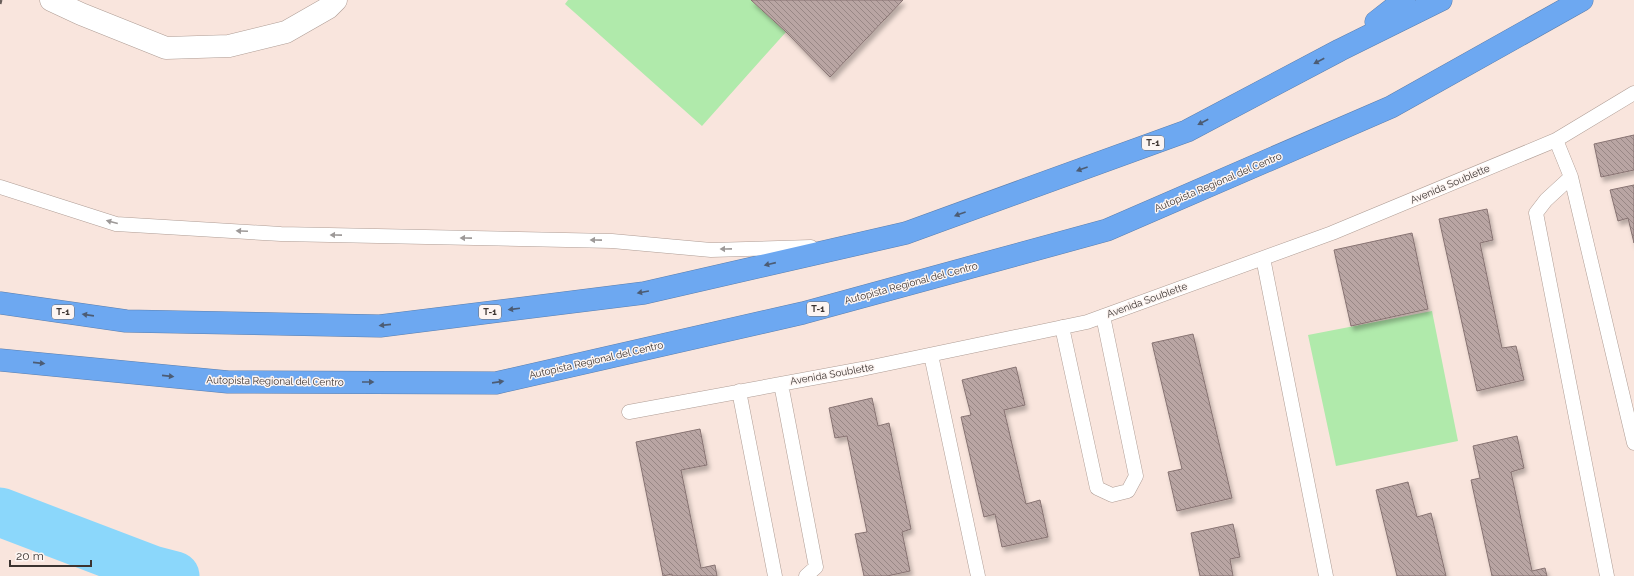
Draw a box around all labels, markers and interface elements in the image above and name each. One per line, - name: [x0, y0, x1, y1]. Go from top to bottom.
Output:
- one-way arrow: [1313, 58, 1324, 65]
- one-way arrow: [1198, 118, 1209, 125]
- road number: T-1: [1142, 136, 1164, 150]
- street label: Autopista Regional del Centro: [1153, 150, 1283, 214]
- street label: Avenida Soublette: [1409, 162, 1491, 206]
- one-way arrow: [1076, 166, 1088, 172]
- one-way arrow: [954, 211, 966, 217]
- one-way arrow: [106, 219, 118, 225]
- one-way arrow: [236, 228, 248, 235]
- one-way arrow: [329, 232, 342, 238]
- one-way arrow: [460, 234, 472, 241]
- one-way arrow: [590, 237, 602, 244]
- one-way arrow: [720, 246, 732, 253]
- street label: Autopista Regional del Centro: [843, 260, 979, 306]
- one-way arrow: [764, 262, 776, 268]
- street label: Avenida Soublette: [1105, 280, 1189, 320]
- one-way arrow: [637, 290, 649, 296]
- road number: T-1: [807, 302, 829, 316]
- road number: T-1: [52, 305, 74, 319]
- road number: T-1: [479, 305, 501, 319]
- one-way arrow: [508, 306, 520, 312]
- one-way arrow: [82, 312, 94, 318]
- one-way arrow: [379, 322, 391, 328]
- street label: Autopista Regional del Centro: [528, 339, 664, 381]
- one-way arrow: [33, 360, 45, 367]
- street label: Avenida Soublette: [789, 361, 875, 387]
- one-way arrow: [162, 373, 174, 379]
- street label: Autopista Regional del Centro: [206, 374, 344, 388]
- one-way arrow: [362, 379, 375, 385]
- one-way arrow: [492, 379, 504, 385]
- scale bar: [10, 542, 91, 568]
- text: 20 m: [16, 549, 44, 563]

